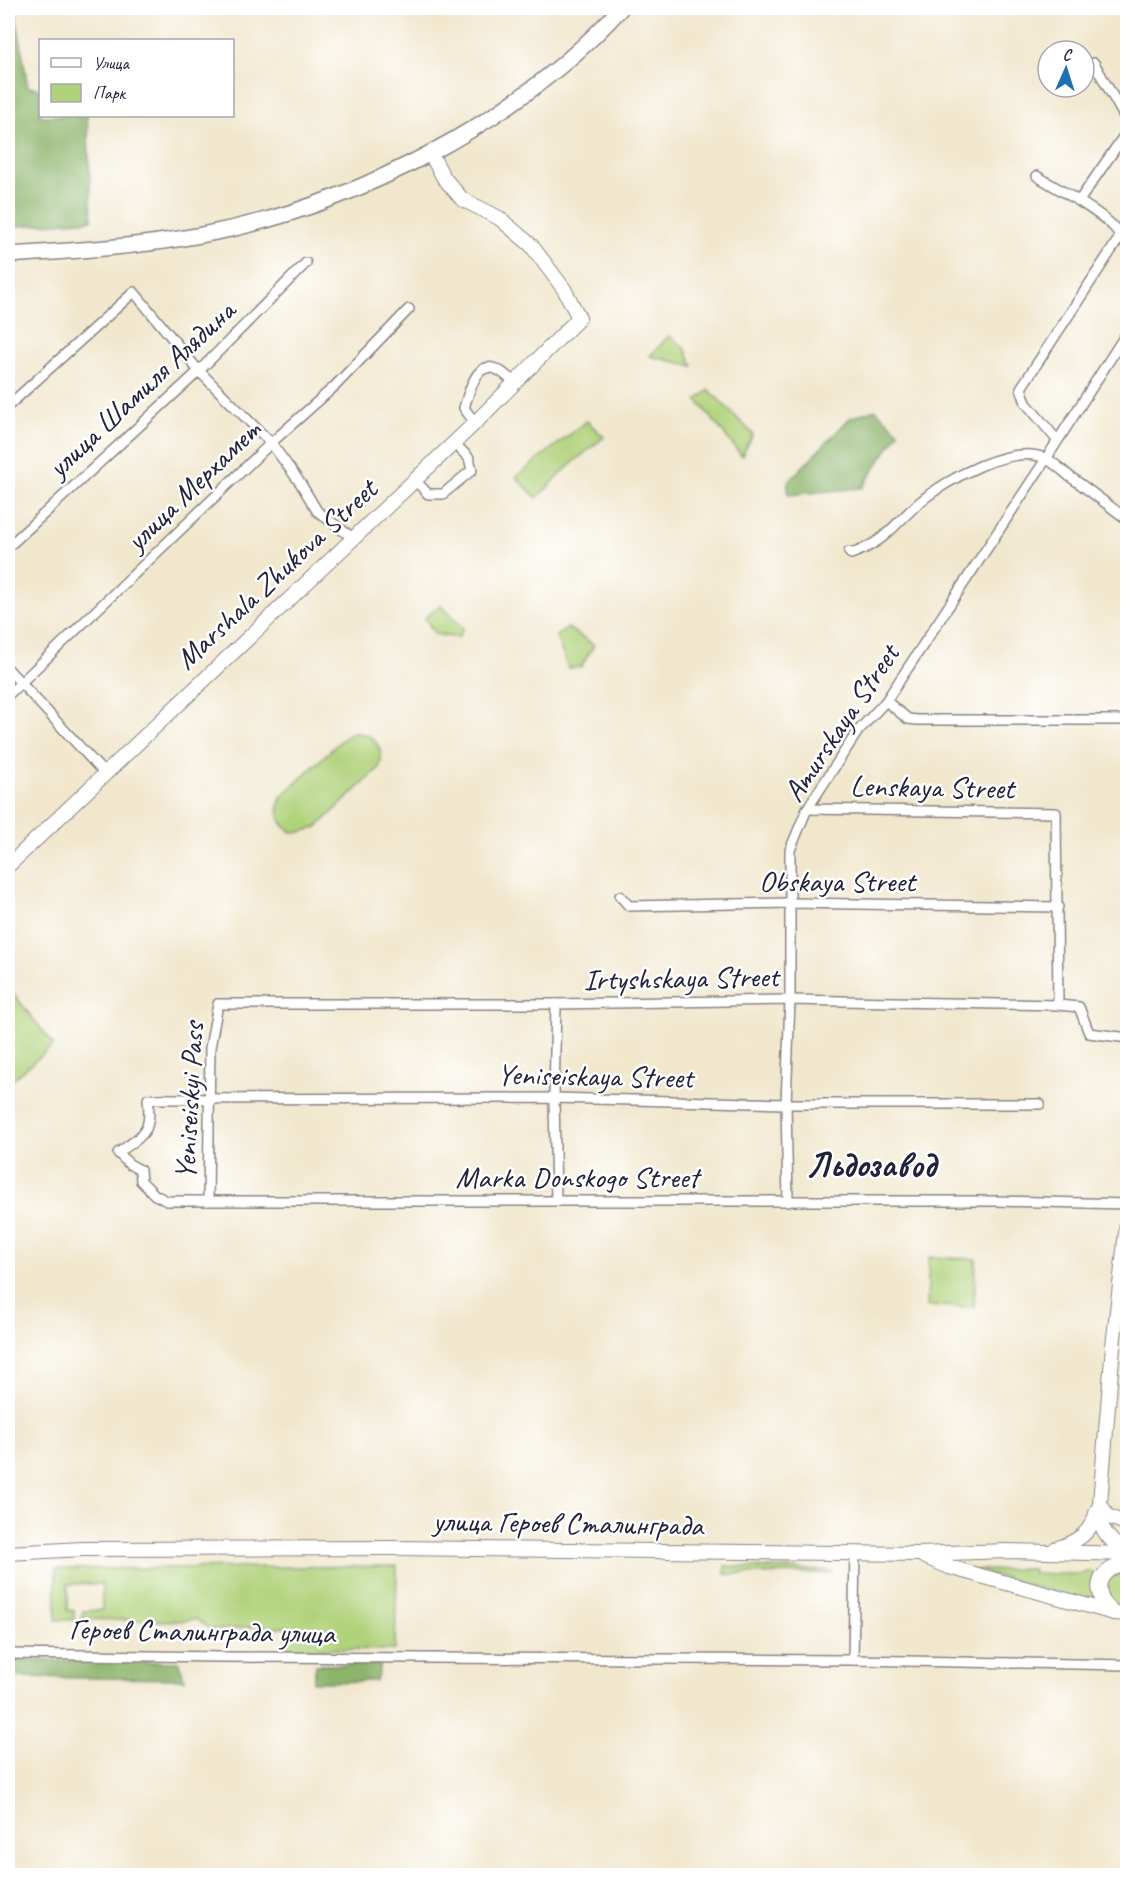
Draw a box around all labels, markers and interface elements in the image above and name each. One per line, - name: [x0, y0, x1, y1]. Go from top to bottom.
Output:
- legend: [39, 39, 234, 117]
- north arrow: [1036, 39, 1096, 99]
- text: С: [1062, 45, 1073, 65]
- text: Улица: [93, 52, 130, 74]
- text: Парк: [93, 82, 127, 104]
- street label: улица Шамиля Алядина: [38, 290, 245, 487]
- street label: улица Мерхамет: [116, 410, 270, 560]
- street label: Marshala Zhukova Street: [167, 469, 387, 677]
- street label: Amurskaya Street: [775, 635, 909, 809]
- street label: Lenskaya Street: [850, 767, 1017, 807]
- street label: Obskaya Street: [759, 862, 918, 900]
- street label: Irtyshskaya Street: [583, 957, 782, 999]
- street label: Yeniseiskyi Pass: [166, 1019, 212, 1181]
- street label: Yeniseiskaya Street: [497, 1055, 696, 1097]
- district label: Льдозавод: [806, 1141, 939, 1187]
- street label: Marka Donskogo Street: [456, 1158, 702, 1196]
- street label: улица Героев Сталинграда: [431, 1502, 705, 1544]
- street label: Героев Сталинграда улица: [69, 1610, 337, 1652]

